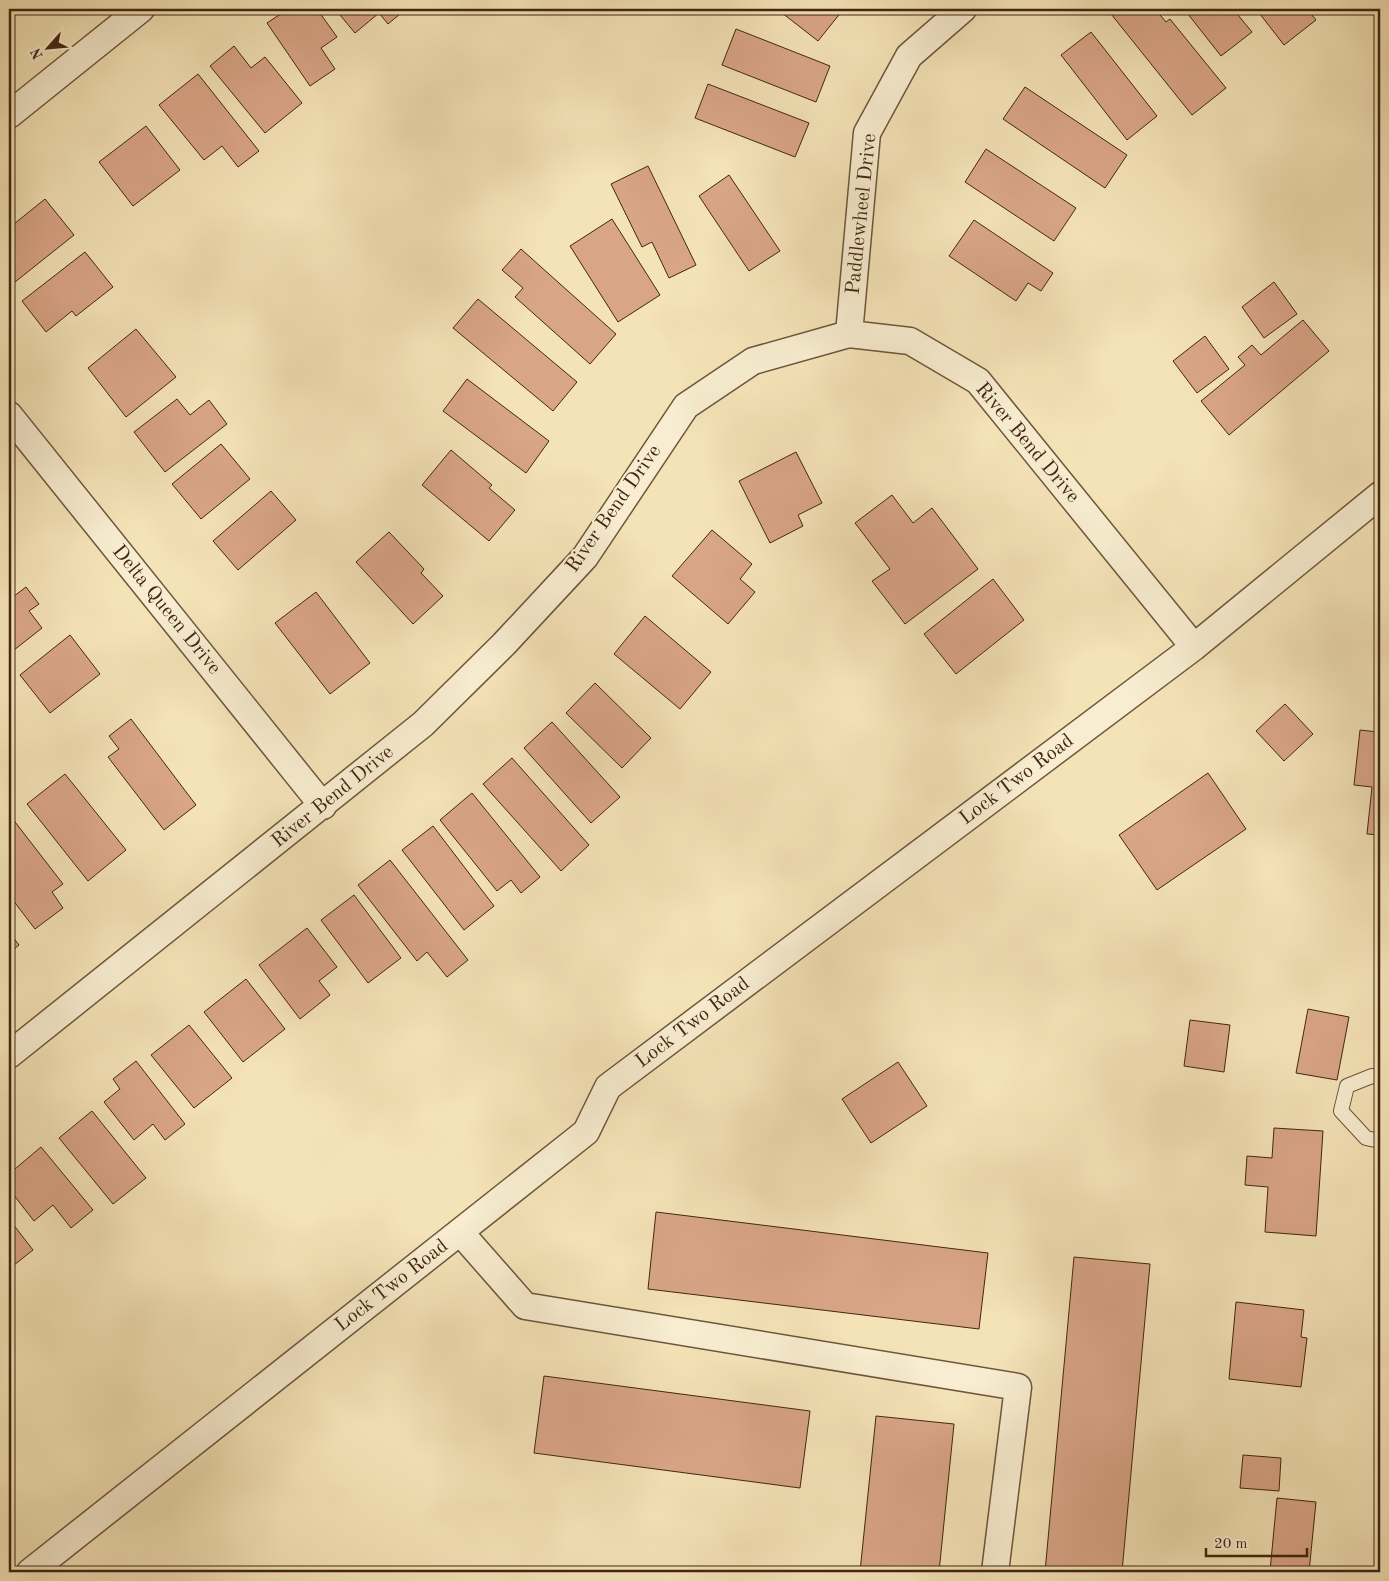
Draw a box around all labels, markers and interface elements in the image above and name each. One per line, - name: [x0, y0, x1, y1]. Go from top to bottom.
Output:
- north arrow: [22, 22, 72, 72]
- text: N: [29, 45, 46, 61]
- street label: Paddlewheel Drive: [844, 132, 880, 296]
- street label: River Bend Drive: [971, 379, 1083, 507]
- street label: River Bend Drive: [563, 442, 665, 576]
- street label: Delta Queen Drive: [108, 541, 224, 679]
- street label: Lock Two Road: [956, 731, 1078, 829]
- street label: River Bend Drive: [268, 742, 398, 852]
- street label: Lock Two Road: [632, 974, 754, 1072]
- street label: Lock Two Road: [332, 1236, 452, 1336]
- scale bar: [1206, 1526, 1308, 1558]
- text: 20 m: [1214, 1537, 1248, 1552]

